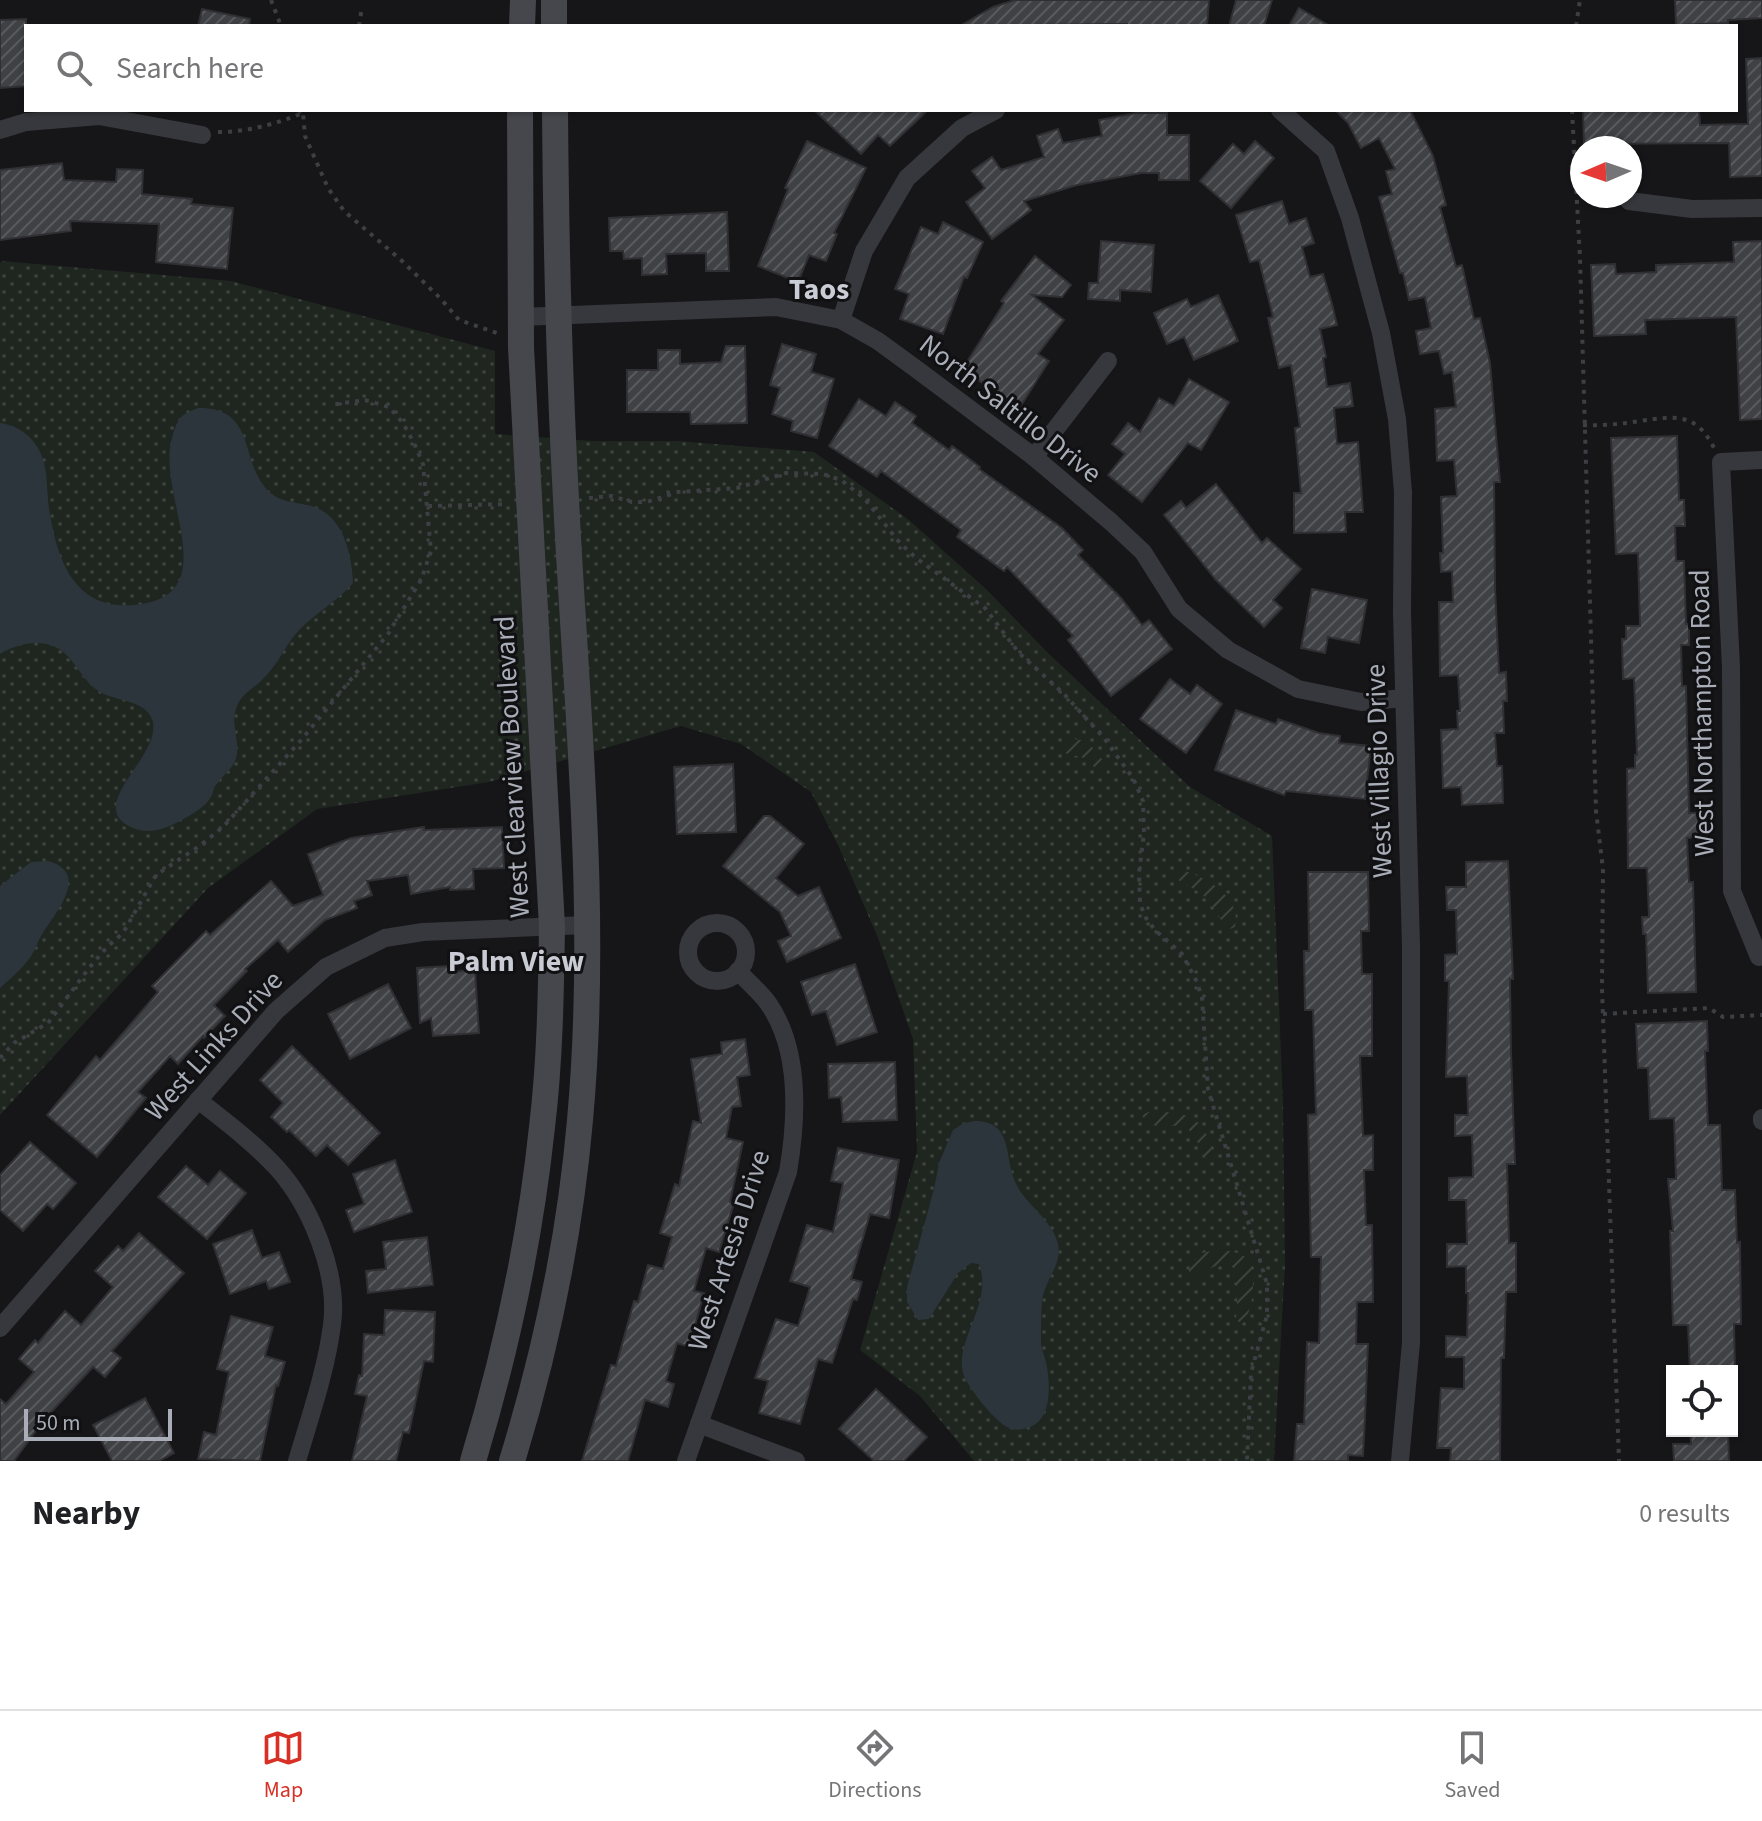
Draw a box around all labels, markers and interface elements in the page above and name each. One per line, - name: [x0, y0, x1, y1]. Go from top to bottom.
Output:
- search box: [24, 24, 1738, 112]
- icon: search: [52, 46, 96, 90]
- text: Search here: [116, 47, 264, 90]
- north arrow: [1570, 136, 1642, 208]
- district label: Taos: [789, 268, 849, 311]
- street label: North Saltillo Drive: [911, 325, 1110, 493]
- street label: West Northampton Road: [1679, 569, 1725, 857]
- street label: West Clearview Boulevard: [484, 615, 540, 919]
- street label: West Villagio Drive: [1355, 663, 1403, 879]
- district label: Palm View: [448, 940, 584, 983]
- street label: West Links Drive: [135, 962, 292, 1130]
- street label: West Artesia Drive: [678, 1145, 780, 1356]
- map controls: [1666, 1365, 1738, 1437]
- button: locate: [1666, 1365, 1738, 1437]
- scale bar: [24, 1405, 172, 1441]
- text: 50 m: [36, 1407, 81, 1439]
- text: Nearby: [32, 1489, 140, 1538]
- text: 0 results: [1639, 1495, 1730, 1532]
- tab: Map: [261, 1726, 305, 1806]
- tab: Directions: [828, 1726, 921, 1806]
- tab: Saved: [1444, 1726, 1501, 1806]

